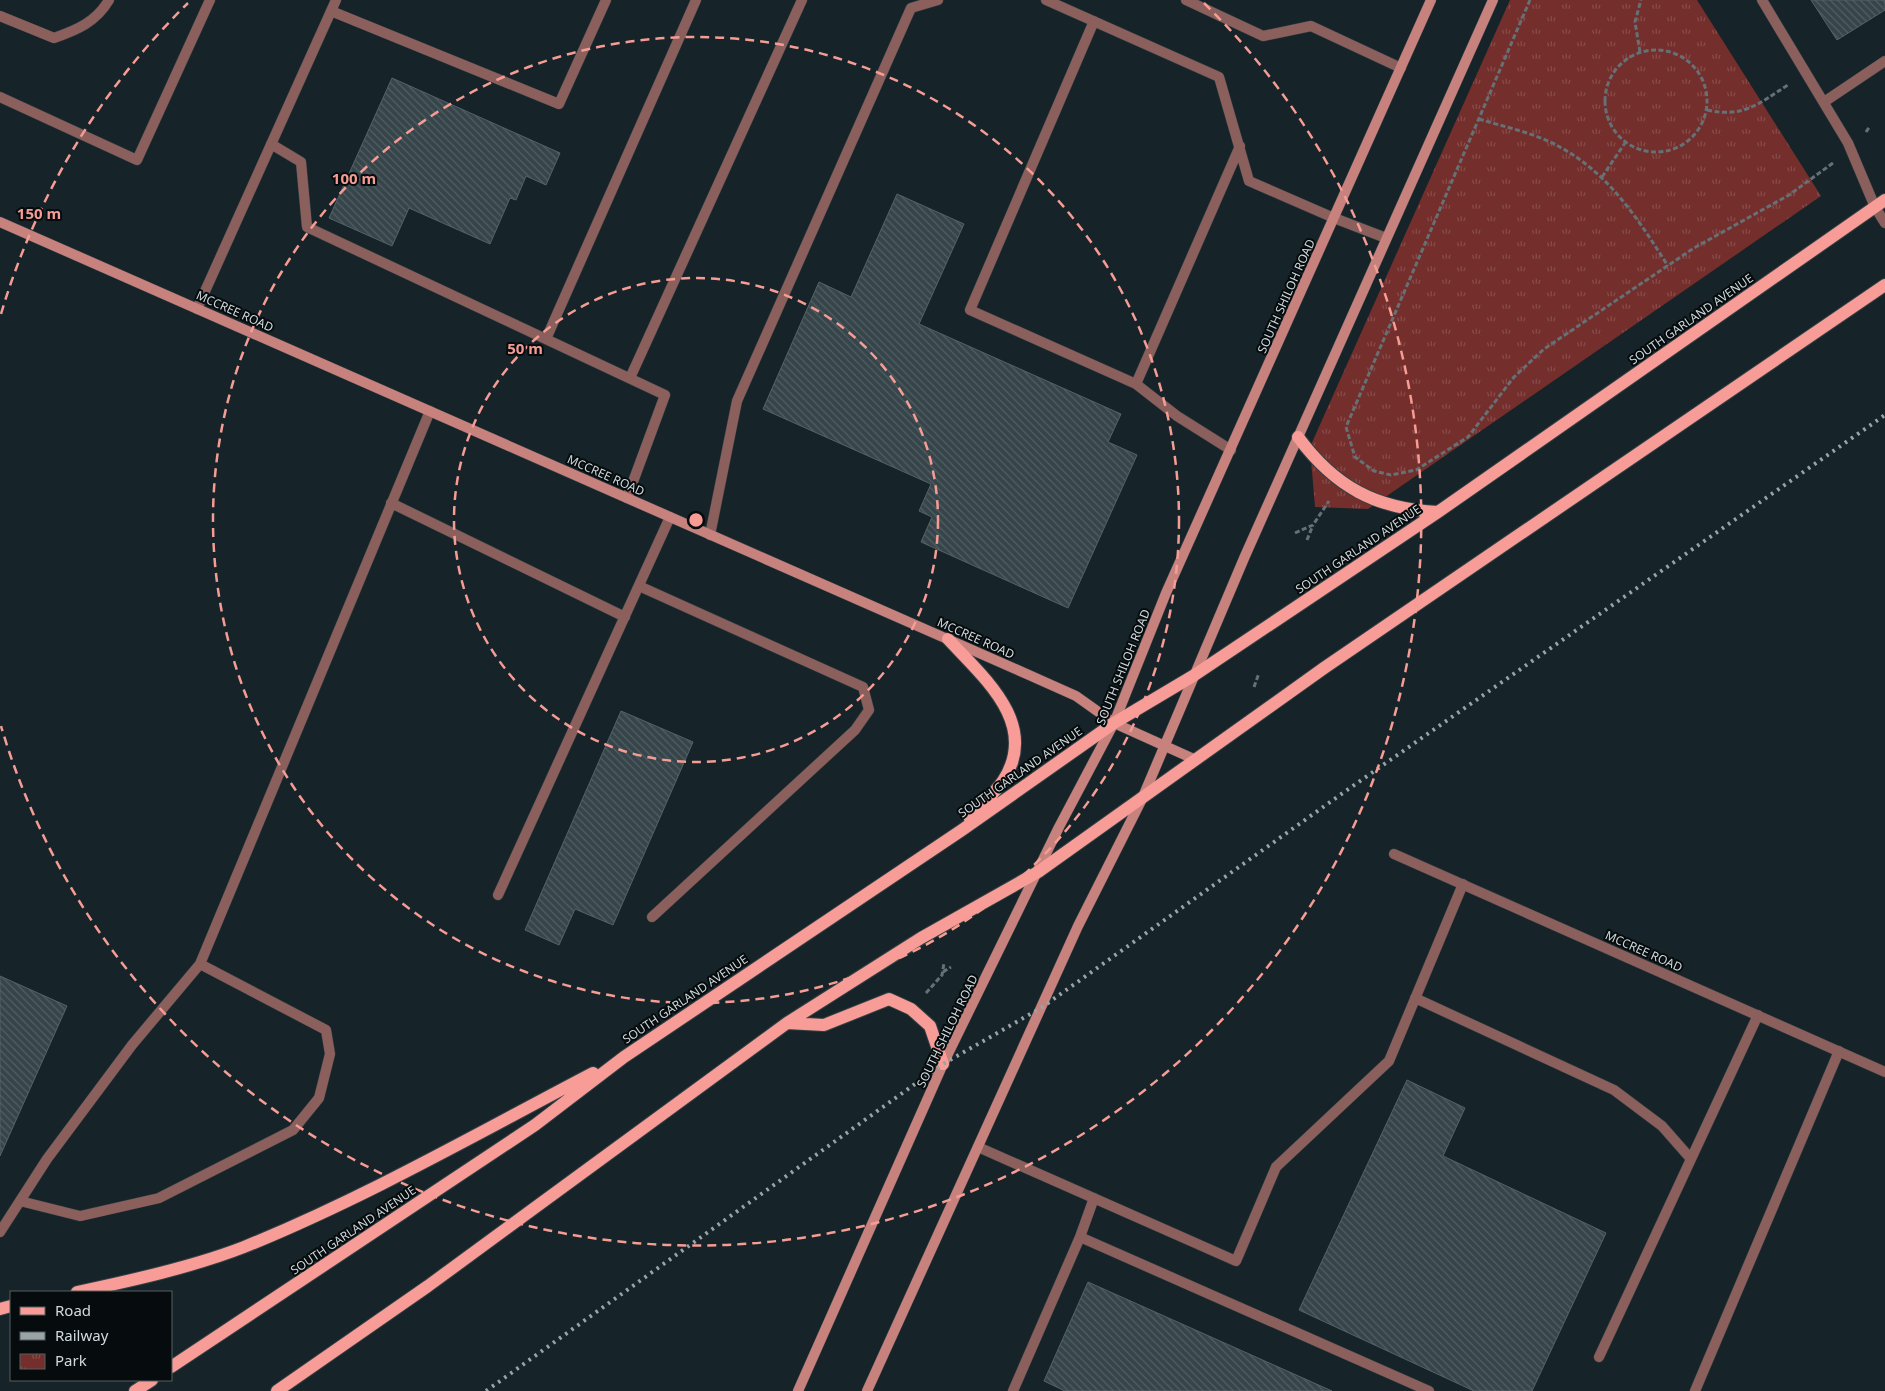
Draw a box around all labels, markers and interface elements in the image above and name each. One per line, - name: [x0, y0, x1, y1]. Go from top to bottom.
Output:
- text: 100 m: [332, 168, 376, 188]
- text: 150 m: [17, 203, 61, 223]
- street label: SOUTH SHILOH ROAD: [1253, 236, 1319, 356]
- street label: SOUTH GARLAND AVENUE: [1626, 270, 1756, 368]
- street label: MCCREE ROAD: [194, 286, 276, 336]
- text: 50 m: [507, 338, 543, 358]
- street label: MCCREE ROAD: [565, 450, 647, 500]
- street label: SOUTH GARLAND AVENUE: [1292, 501, 1424, 597]
- centre of rings: [687, 511, 705, 529]
- street label: SOUTH SHILOH ROAD: [1092, 606, 1154, 727]
- street label: MCCREE ROAD: [935, 613, 1017, 663]
- street label: SOUTH GARLAND AVENUE: [955, 723, 1085, 821]
- street label: MCCREE ROAD: [1603, 926, 1685, 976]
- street label: SOUTH GARLAND AVENUE: [619, 951, 751, 1047]
- street label: SOUTH SHILOH ROAD: [912, 972, 982, 1090]
- street label: SOUTH GARLAND AVENUE: [287, 1182, 419, 1278]
- legend: [10, 1291, 172, 1381]
- text: Road: [55, 1300, 91, 1320]
- text: Railway: [55, 1325, 109, 1345]
- text: Park: [55, 1350, 87, 1370]

